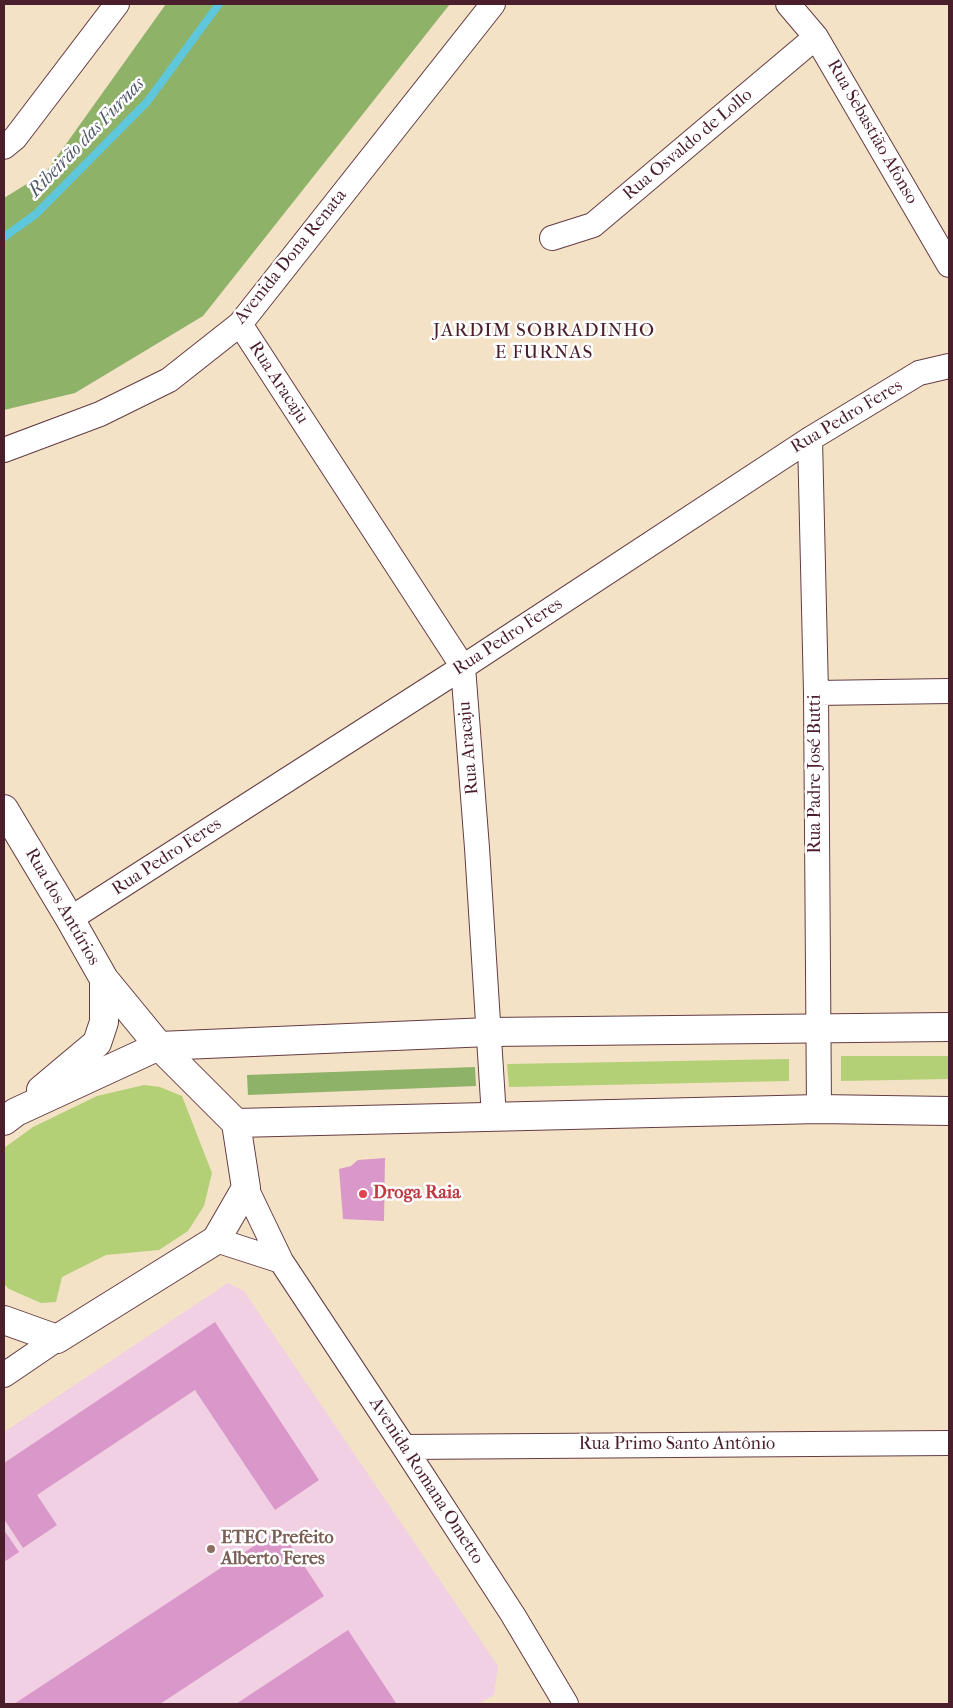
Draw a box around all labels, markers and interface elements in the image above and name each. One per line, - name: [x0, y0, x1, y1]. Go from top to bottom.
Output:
- street label: Rua Sebastião Afonso: [822, 56, 922, 208]
- water label: Ribeirão das Furnas: [24, 73, 150, 203]
- street label: Rua Osvaldo de Lollo: [619, 85, 757, 205]
- street label: Avenida Dona Renata: [230, 185, 352, 329]
- district label: JARDIM SOBRADINHO E FURNAS: [431, 320, 657, 364]
- street label: Rua Aracaju: [243, 338, 313, 428]
- street label: Rua Pedro Feres: [787, 375, 907, 459]
- street label: Rua Pedro Feres: [449, 594, 567, 680]
- street label: Rua Padre José Butti: [805, 694, 827, 854]
- street label: Rua Aracaju: [454, 700, 484, 796]
- street label: Rua Pedro Feres: [108, 814, 226, 900]
- street label: Rua dos Antúrios: [20, 845, 104, 969]
- place label: Droga Raia: [373, 1183, 461, 1205]
- marker: Droga Raia: [357, 1188, 369, 1200]
- street label: Avenida Romana Ometto: [364, 1394, 488, 1568]
- street label: Rua Primo Santo Antônio: [579, 1434, 775, 1456]
- place label: ETEC Prefeito Alberto Feres: [221, 1528, 334, 1570]
- marker: ETEC Prefeito Alberto Feres: [205, 1543, 217, 1555]

